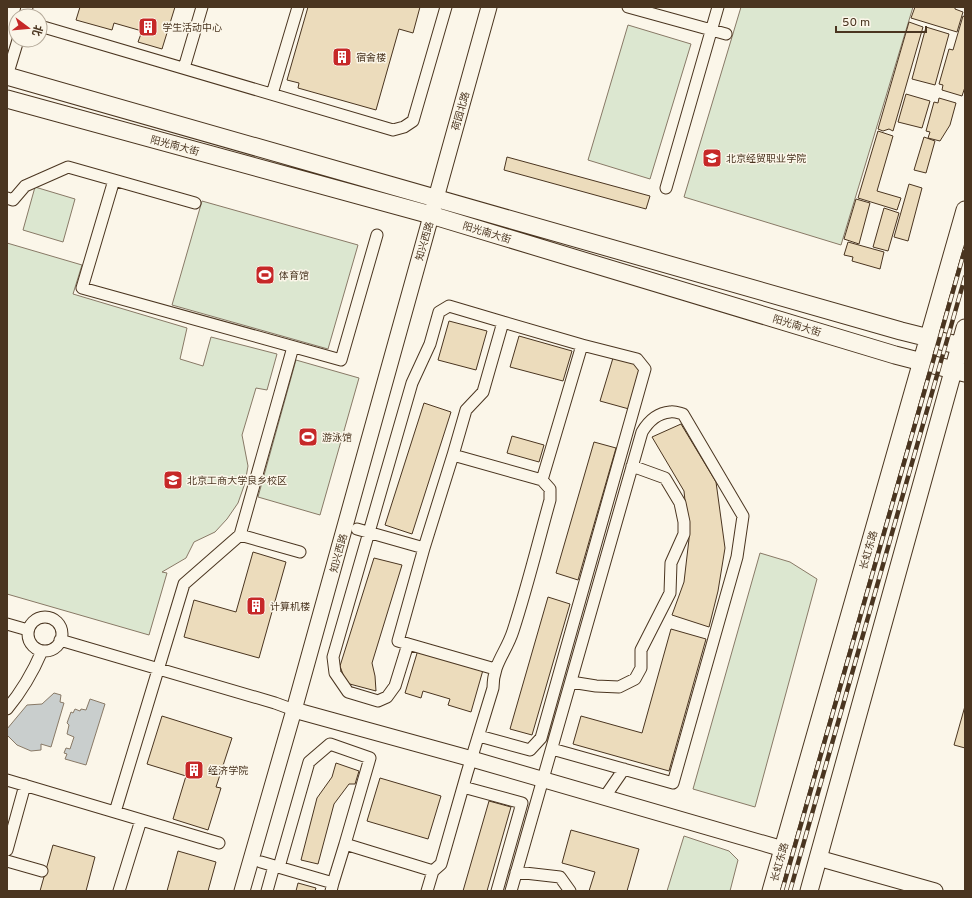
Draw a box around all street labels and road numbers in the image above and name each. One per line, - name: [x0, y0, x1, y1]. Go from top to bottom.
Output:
- street label: 荷园北路: [450, 90, 473, 132]
- street label: 阳光南大街: [149, 134, 200, 159]
- street label: 知兴西路: [414, 220, 437, 262]
- street label: 阳光南大街: [461, 220, 512, 247]
- street label: 阳光南大街: [771, 313, 822, 340]
- street label: 长虹东路: [858, 529, 881, 571]
- street label: 知兴西路: [328, 532, 351, 574]
- street label: 长虹东路: [769, 841, 792, 883]

